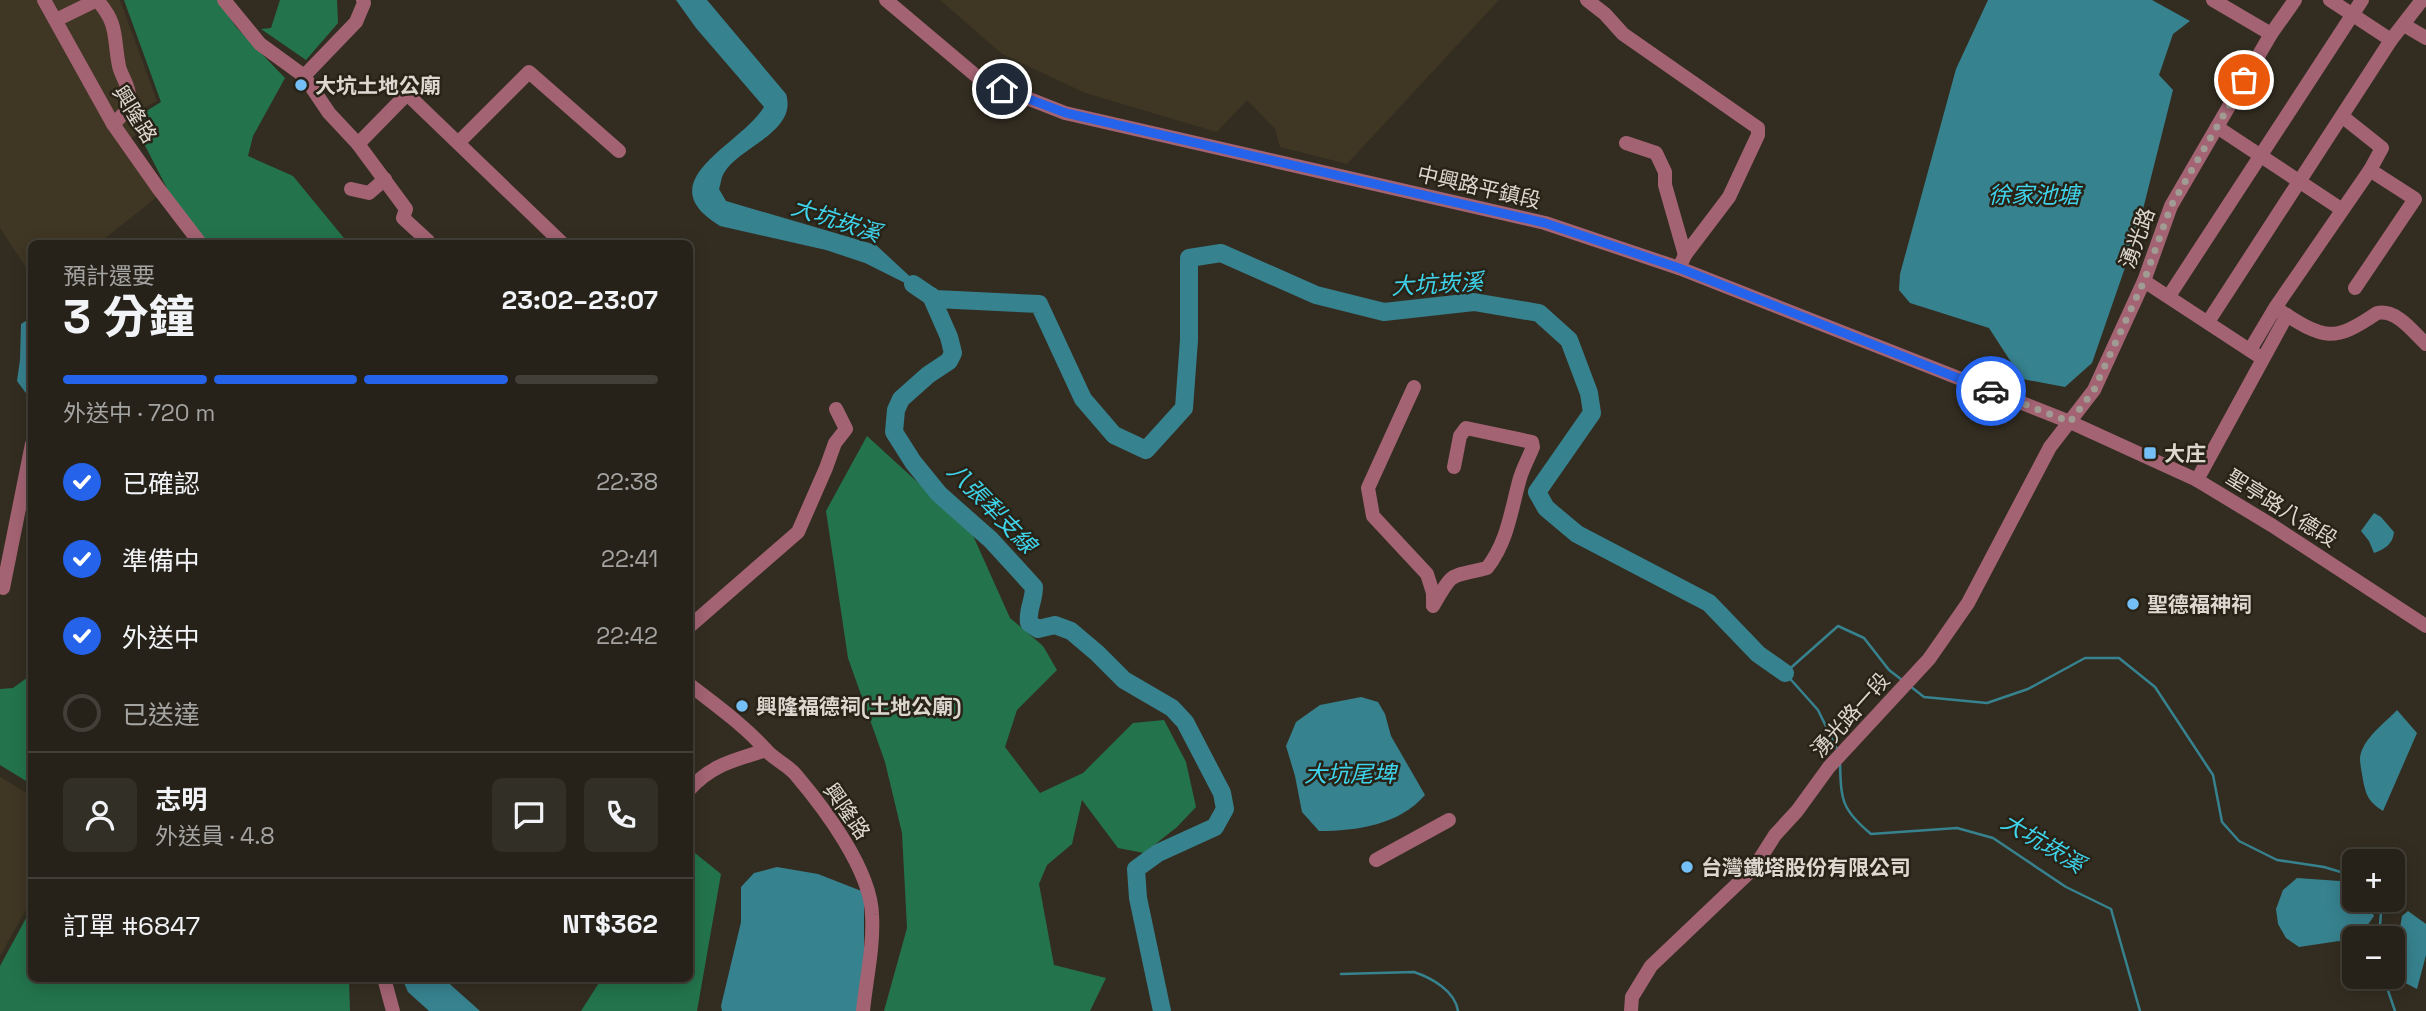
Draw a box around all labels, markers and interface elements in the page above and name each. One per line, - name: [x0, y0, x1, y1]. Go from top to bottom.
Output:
- pin: [2214, 50, 2274, 110]
- pin: [972, 59, 1032, 119]
- icon: bag: [2225, 61, 2263, 99]
- icon: home: [983, 70, 1021, 108]
- place label: 大坑土地公廟: [315, 72, 441, 99]
- marker: 大坑土地公廟: [293, 77, 309, 93]
- street label: 興隆路: [107, 80, 163, 148]
- street label: 中興路平鎮段: [1415, 160, 1543, 214]
- water label: 徐家池塘: [1988, 180, 2084, 210]
- water label: 大坑崁溪: [788, 192, 887, 249]
- street label: 湧光路: [2114, 204, 2160, 272]
- text: 預計還要: [63, 261, 155, 291]
- water label: 大坑崁溪: [1390, 266, 1487, 301]
- text: 23:02–23:07: [502, 283, 658, 317]
- text: 3 分鐘: [63, 288, 195, 346]
- courier: [1956, 356, 2026, 426]
- icon: car: [1972, 372, 2010, 410]
- text: 外送中 · 720 m: [63, 398, 215, 428]
- place label: 大庄: [2164, 440, 2206, 467]
- marker: 大庄: [2142, 445, 2158, 461]
- water label: 八張犁支線: [941, 456, 1045, 562]
- icon: check: [63, 463, 101, 501]
- street label: 聖亭路八德段: [2221, 463, 2343, 553]
- text: 已確認: [122, 467, 200, 501]
- text: 22:38: [596, 467, 658, 497]
- icon: check: [63, 540, 101, 578]
- text: 準備中: [122, 544, 200, 578]
- text: 22:41: [601, 544, 658, 574]
- place label: 聖德福神祠: [2147, 591, 2252, 618]
- marker: 聖德福神祠: [2125, 596, 2141, 612]
- icon: check: [63, 617, 101, 655]
- text: 外送中: [122, 621, 200, 655]
- text: 22:42: [596, 621, 658, 651]
- street label: 湧光路一段: [1805, 667, 1895, 763]
- place label: 興隆福德祠(土地公廟): [756, 693, 962, 720]
- text: 已送達: [122, 698, 200, 732]
- marker: 興隆福德祠(土地公廟): [734, 698, 750, 714]
- water label: 大坑尾埤: [1304, 759, 1399, 789]
- street label: 興隆路: [818, 777, 876, 845]
- button: person: [63, 778, 137, 852]
- button: chat: [492, 778, 566, 852]
- button: phone: [584, 778, 658, 852]
- text: 志明: [155, 783, 207, 817]
- water label: 大坑崁溪: [1996, 806, 2093, 881]
- text: 外送員 · 4.8: [155, 821, 275, 851]
- map controls: [2342, 849, 2405, 989]
- button: +: [2342, 849, 2405, 912]
- place label: 台灣鐵塔股份有限公司: [1701, 854, 1911, 881]
- marker: 台灣鐵塔股份有限公司: [1679, 859, 1695, 875]
- text: NT$362: [562, 907, 658, 941]
- text: 訂單 #6847: [63, 909, 200, 943]
- button: −: [2342, 926, 2405, 989]

